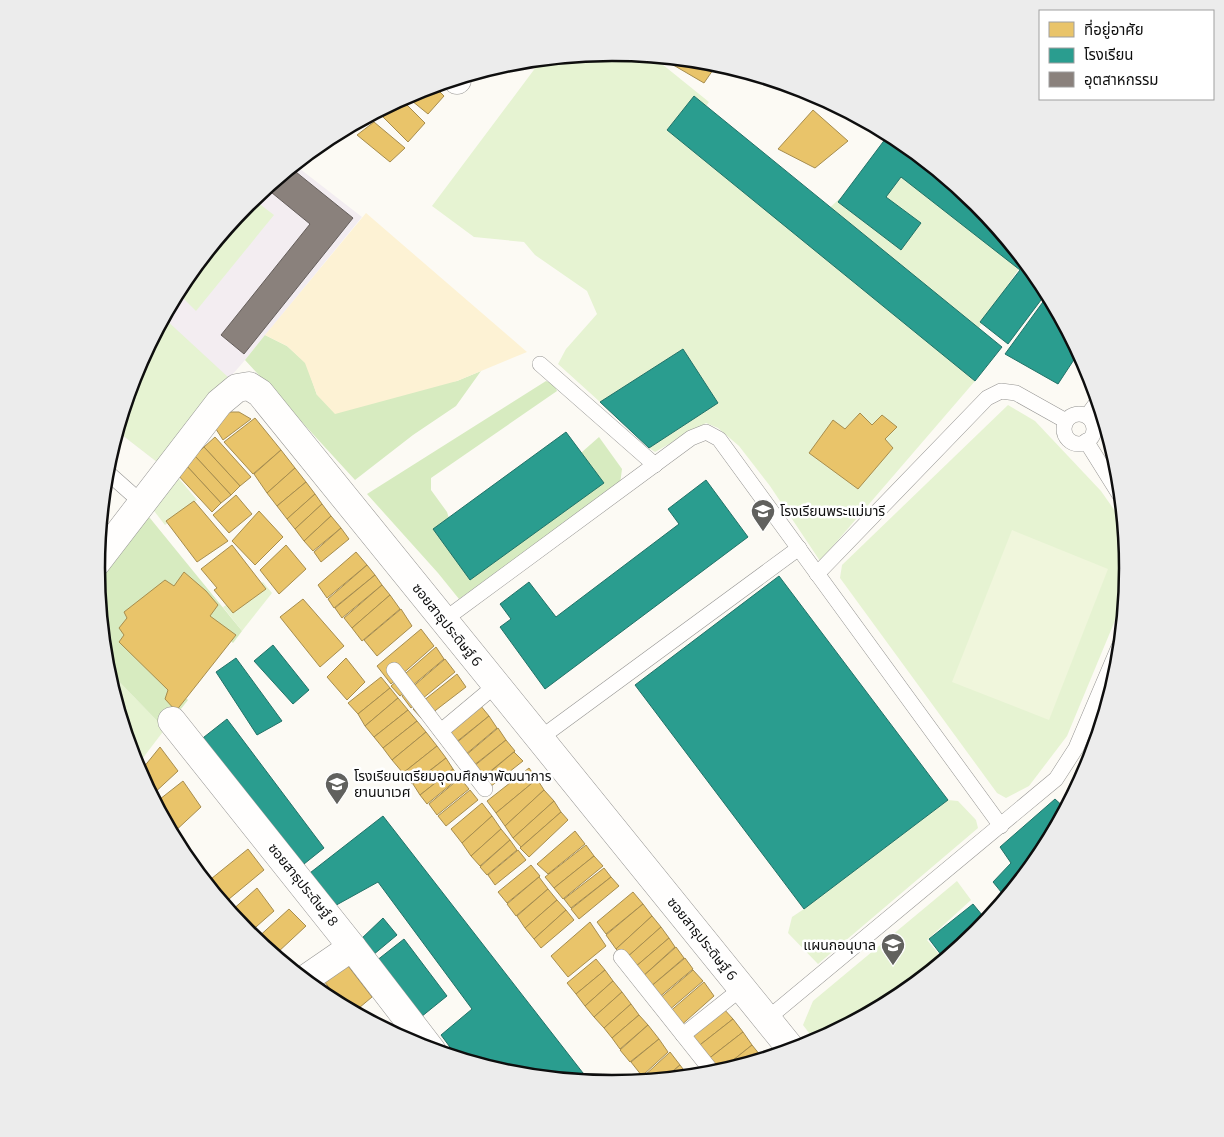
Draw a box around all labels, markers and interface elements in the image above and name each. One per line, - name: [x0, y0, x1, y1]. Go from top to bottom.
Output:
- legend: [1039, 10, 1214, 100]
- text: ที่อยู่อาศัย: [1084, 19, 1144, 39]
- text: โรงเรียน: [1084, 46, 1134, 64]
- text: อุตสาหกรรม: [1084, 71, 1158, 89]
- school or university icon: โรงเรียนพระแม่มารี: [750, 498, 776, 532]
- place label: โรงเรียนพระแม่มารี: [780, 503, 885, 520]
- street label: ซอยสาธุประดิษฐ์ 6: [408, 580, 486, 670]
- place label: โรงเรียนเตรียมอุดมศึกษาพัฒนาการ ยานนาเวศ: [354, 768, 552, 801]
- school or university icon: โรงเรียนเตรียมอุดมศึกษาพัฒนาการ ยานนาเวศ: [324, 771, 350, 805]
- street label: ซอยสาธุประดิษฐ์ 8: [264, 840, 342, 930]
- street label: ซอยสาธุประดิษฐ์ 6: [663, 894, 741, 984]
- school or university icon: แผนกอนุบาล: [880, 932, 906, 966]
- place label: แผนกอนุบาล: [803, 937, 876, 954]

